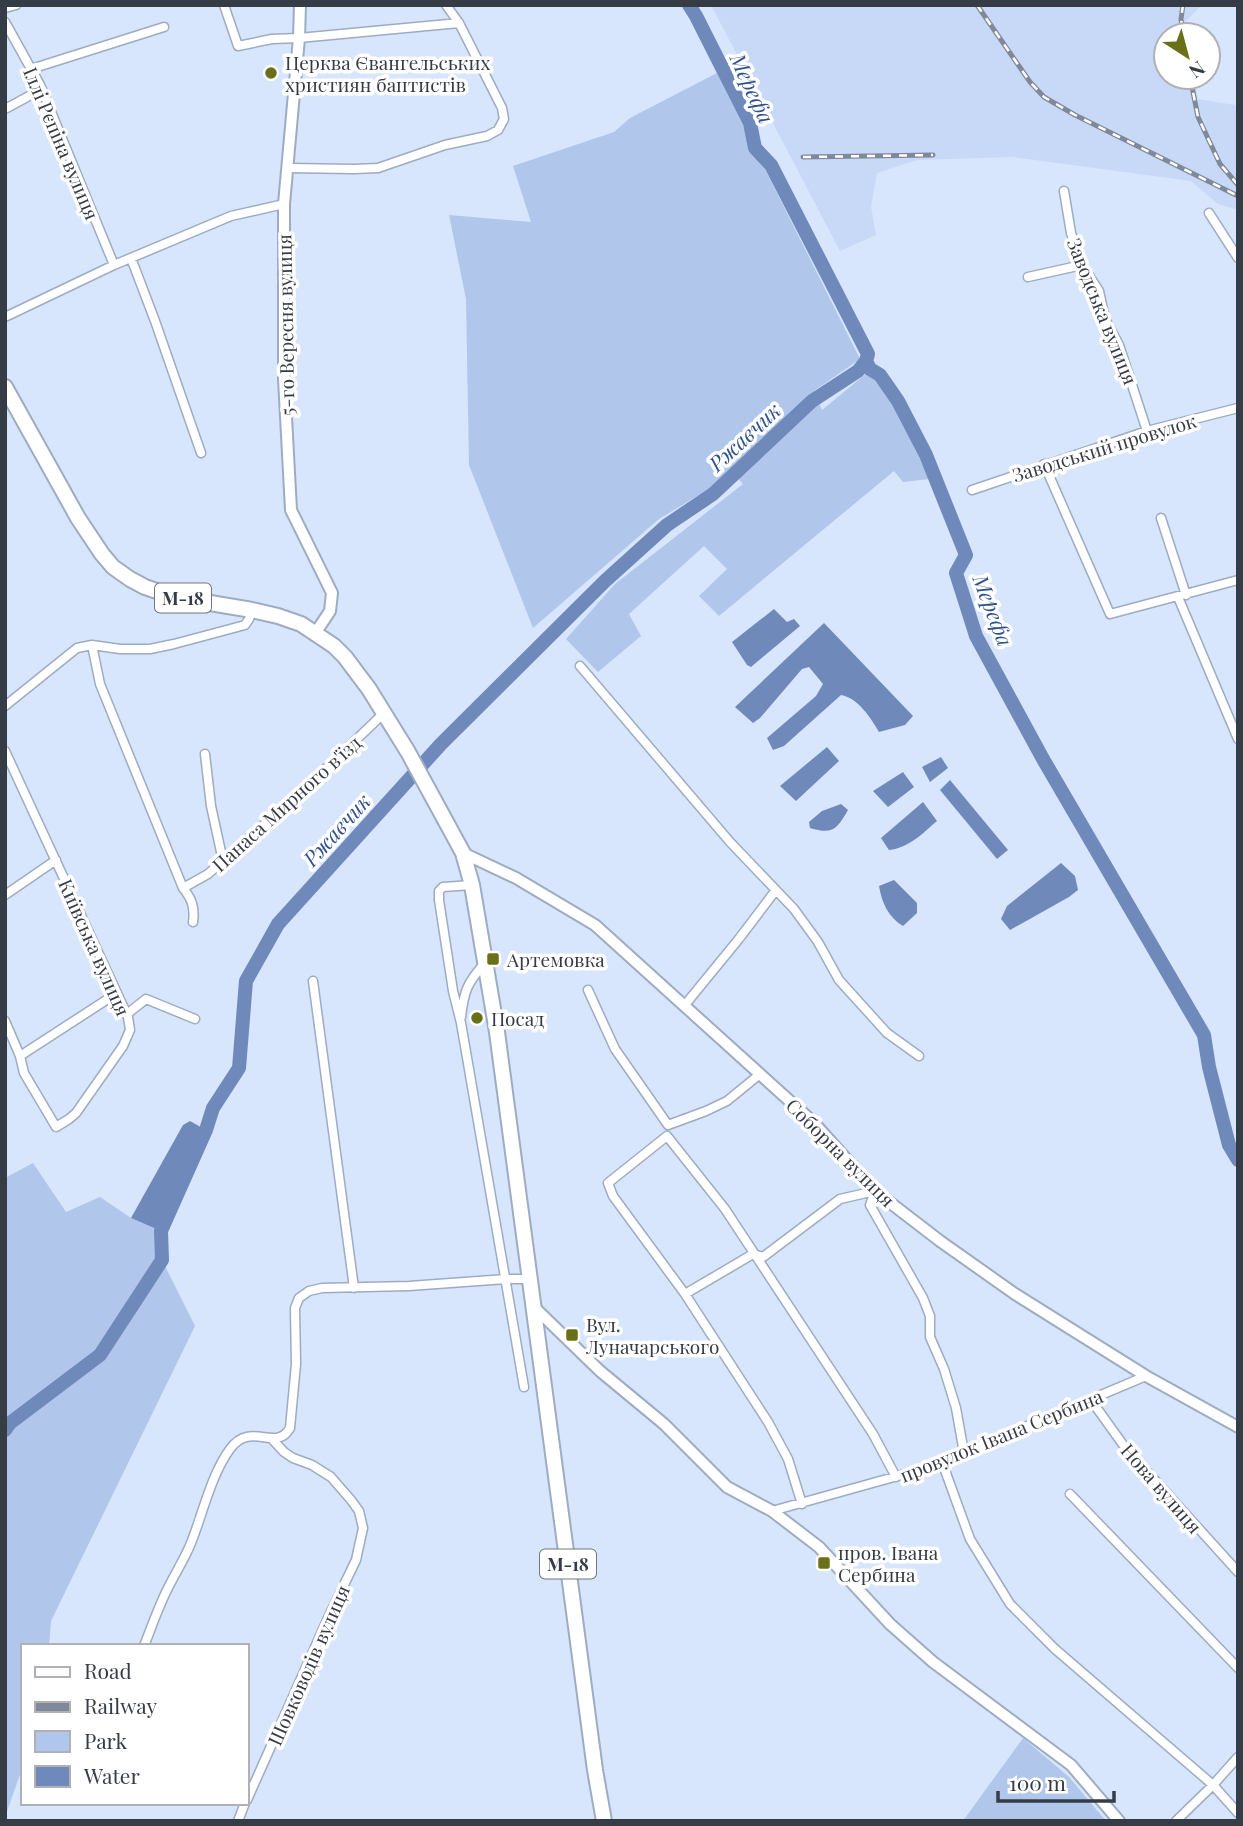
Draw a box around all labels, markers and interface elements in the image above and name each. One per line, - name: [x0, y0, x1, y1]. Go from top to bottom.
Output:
- north arrow: [1152, 21, 1222, 91]
- water label: Мерефа: [724, 47, 781, 128]
- place label: Церква Євангельських християн баптистів: [285, 49, 490, 97]
- text: N: [1184, 56, 1211, 85]
- street label: Іллі Рєпіна вулиця: [18, 63, 106, 223]
- marker: Церква Євангельських християн баптистів: [263, 65, 279, 81]
- street label: 5-го Вересня вулиця: [270, 234, 300, 416]
- street label: Заводська вулиця: [1062, 234, 1144, 388]
- water label: Ржавчик: [701, 395, 786, 477]
- street label: Заводський провулок: [1009, 407, 1199, 487]
- water label: Мерефа: [967, 569, 1020, 650]
- road number: М-18: [155, 584, 211, 612]
- street label: Панаса Мирного в'їзд: [206, 729, 366, 877]
- water label: Ржавчик: [295, 786, 376, 872]
- street label: Київська вулиця: [53, 875, 137, 1019]
- place label: Артемовка: [506, 946, 605, 972]
- marker: Артемовка: [485, 951, 501, 967]
- place label: Посад: [491, 1005, 544, 1031]
- marker: Посад: [469, 1010, 485, 1026]
- street label: Соборна вулиця: [781, 1092, 901, 1212]
- place label: Вул. Луначарського: [585, 1311, 719, 1359]
- marker: Вул. Луначарського: [564, 1327, 580, 1343]
- street label: провулок Івана Сербина: [896, 1382, 1107, 1488]
- street label: Нова вулиця: [1116, 1437, 1208, 1539]
- place label: пров. Івана Сербина: [838, 1539, 939, 1587]
- road number: М-18: [540, 1549, 596, 1578]
- marker: пров. Івана Сербина: [816, 1555, 832, 1571]
- street label: Шовководів вулиця: [261, 1581, 355, 1749]
- legend: [21, 1644, 248, 1805]
- text: Road: [84, 1656, 132, 1684]
- text: Railway: [84, 1691, 158, 1719]
- text: Park: [84, 1726, 128, 1754]
- scale bar: [998, 1759, 1114, 1803]
- text: Water: [83, 1761, 140, 1789]
- text: 100 m: [1009, 1768, 1066, 1796]

